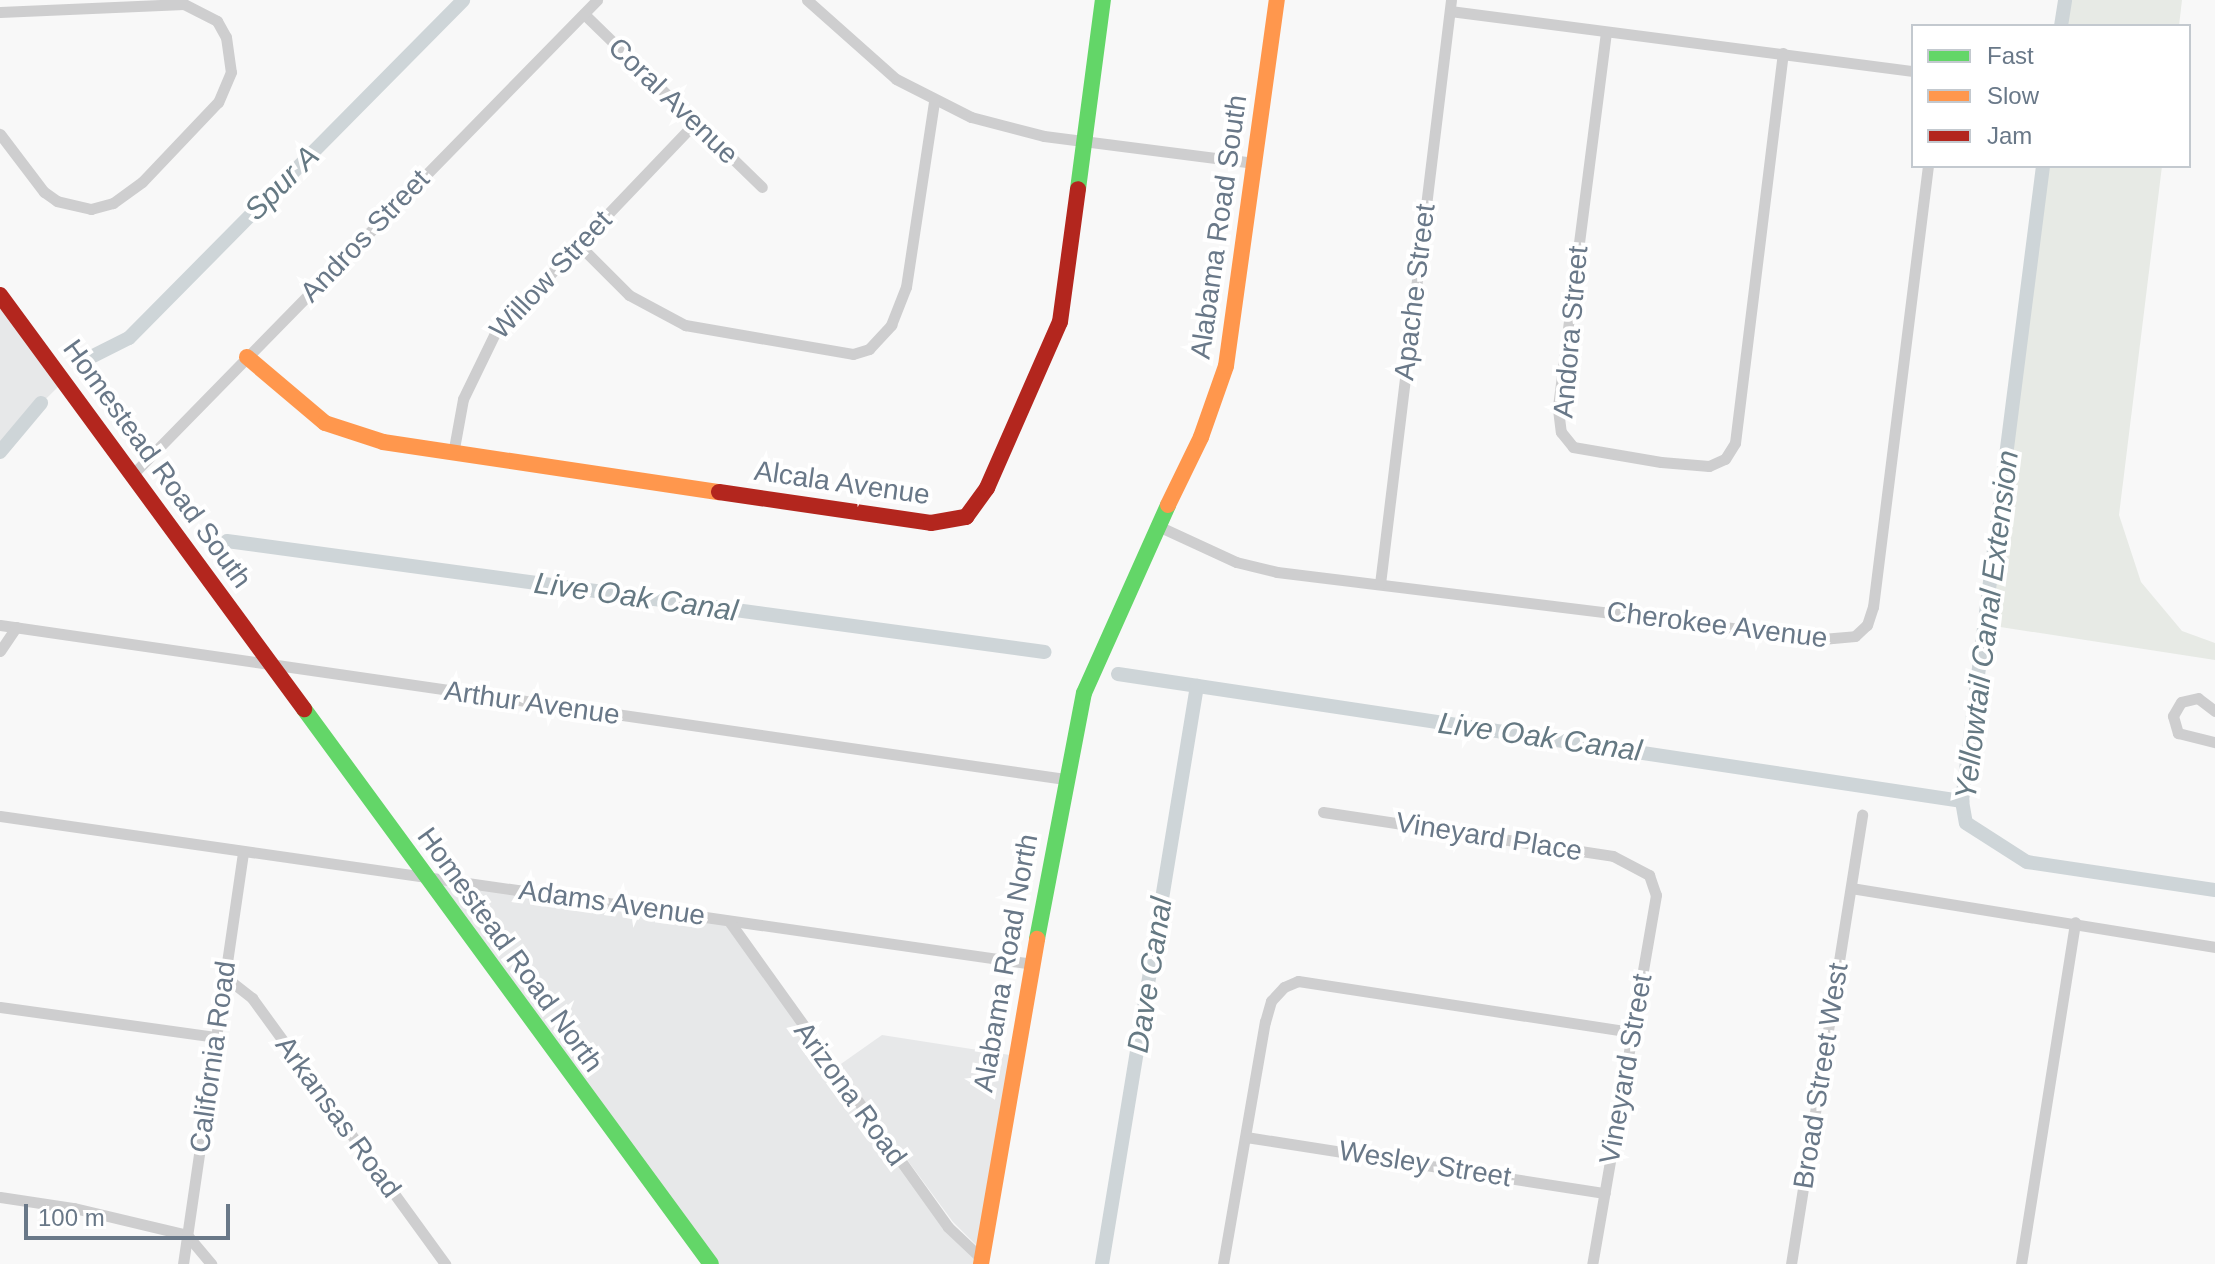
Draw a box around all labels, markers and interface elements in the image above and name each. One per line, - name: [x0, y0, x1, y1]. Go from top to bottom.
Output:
- legend: [1911, 24, 2191, 168]
- street label: Coral Avenue: [600, 30, 746, 172]
- text: Fast: [1987, 42, 2034, 69]
- text: Slow: [1987, 82, 2039, 109]
- street label: Alabama Road South: [1184, 93, 1254, 361]
- text: Jam: [1987, 122, 2032, 149]
- water label: Spur A: [237, 138, 327, 228]
- street label: Andros Street: [293, 163, 437, 309]
- street label: Apache Street: [1388, 202, 1442, 382]
- street label: Willow Street: [483, 204, 619, 346]
- street label: Andora Street: [1547, 244, 1595, 420]
- street label: Homestead Road South: [56, 333, 258, 595]
- water label: Yellowtail Canal Extension: [1948, 448, 2026, 802]
- street label: Alcala Avenue: [751, 454, 933, 512]
- water label: Live Oak Canal: [532, 565, 740, 629]
- street label: Cherokee Avenue: [1604, 595, 1830, 655]
- street label: Arthur Avenue: [441, 674, 623, 732]
- water label: Live Oak Canal: [1436, 705, 1644, 769]
- street label: Vineyard Place: [1394, 806, 1584, 868]
- street label: Homestead Road North: [410, 821, 610, 1079]
- street label: Alabama Road North: [967, 831, 1045, 1095]
- street label: Adams Avenue: [516, 873, 708, 933]
- water label: Dave Canal: [1120, 895, 1180, 1055]
- street label: California Road: [183, 959, 243, 1155]
- street label: Broad Street West: [1787, 961, 1855, 1191]
- street label: Vineyard Street: [1593, 971, 1659, 1167]
- street label: Arizona Road: [787, 1015, 913, 1173]
- street label: Arkansas Road: [268, 1030, 408, 1204]
- street label: Wesley Street: [1337, 1134, 1513, 1194]
- scale bar: [28, 1188, 234, 1238]
- text: 100 m: [38, 1204, 105, 1231]

